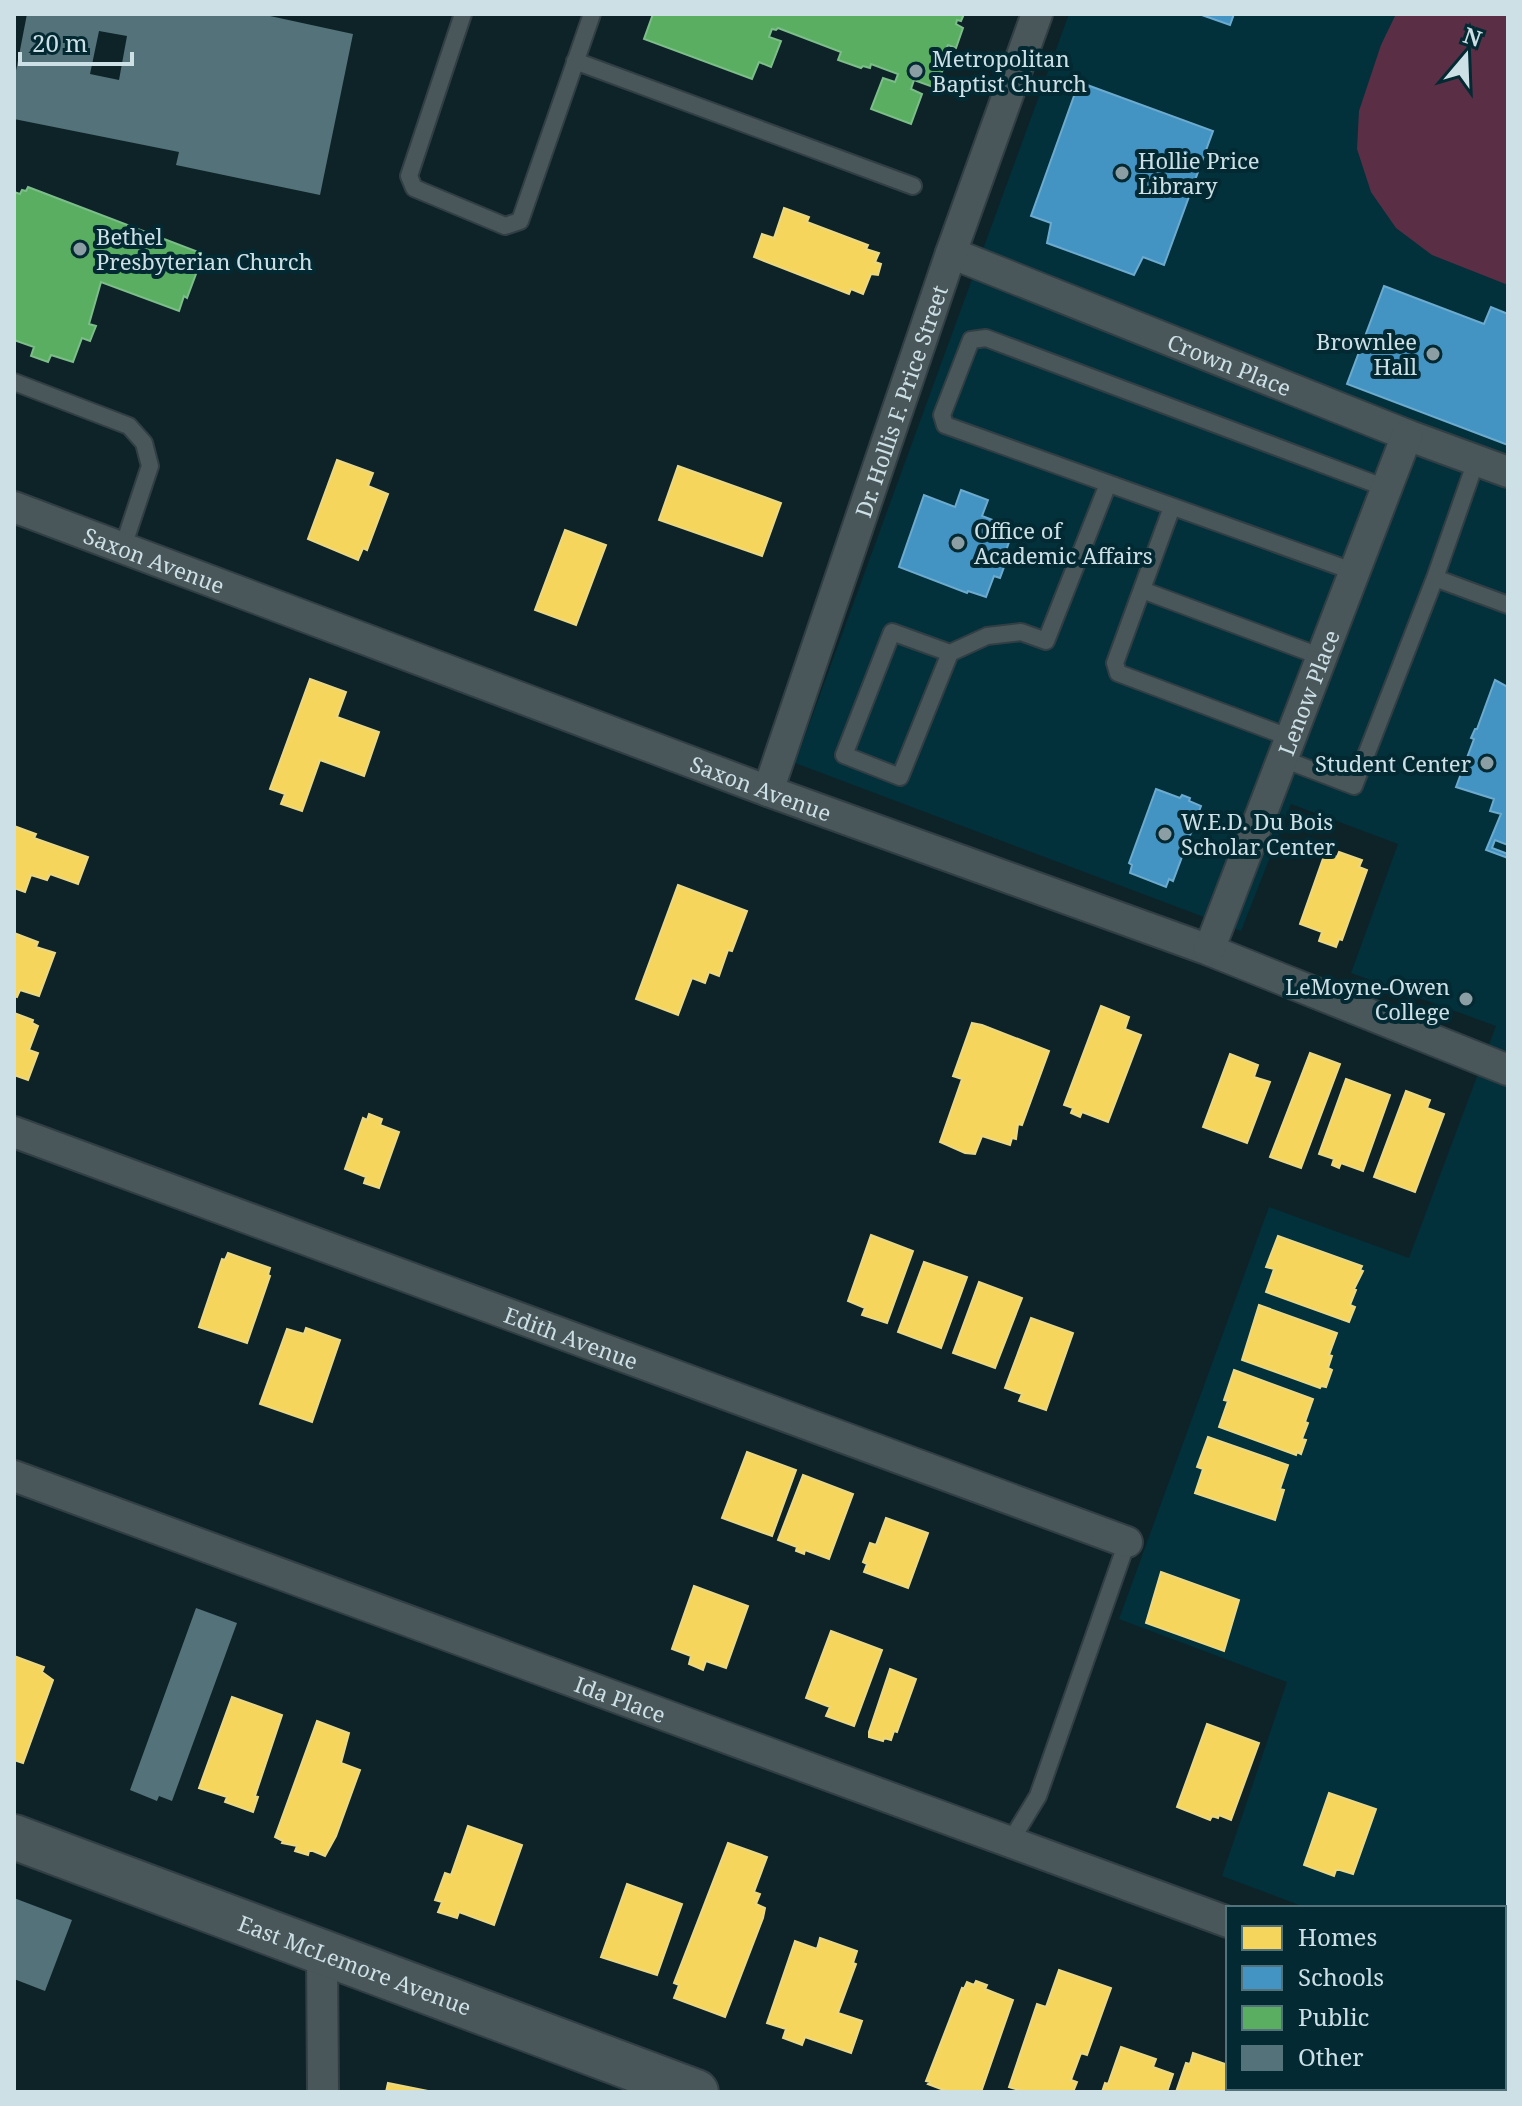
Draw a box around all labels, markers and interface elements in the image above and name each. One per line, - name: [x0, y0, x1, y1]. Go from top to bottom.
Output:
- scale bar: [20, 16, 132, 66]
- north arrow: [1426, 16, 1506, 96]
- text: N: [1460, 19, 1486, 53]
- text: 20 m: [32, 26, 88, 59]
- place label: Metropolitan Baptist Church: [932, 43, 1087, 98]
- marker: Metropolitan Baptist Church: [907, 62, 925, 80]
- place label: Hollie Price Library: [1138, 145, 1260, 200]
- marker: Hollie Price Library: [1113, 164, 1131, 182]
- place label: Bethel Presbyterian Church: [96, 221, 313, 276]
- marker: Bethel Presbyterian Church: [71, 240, 89, 258]
- street label: Dr. Hollis F. Price Street: [847, 281, 954, 521]
- street label: Crown Place: [1163, 326, 1296, 402]
- place label: Brownlee Hall: [1316, 326, 1417, 381]
- marker: Brownlee Hall: [1424, 345, 1442, 363]
- place label: Office of Academic Affairs: [974, 515, 1153, 570]
- street label: Saxon Avenue: [80, 520, 229, 600]
- marker: Office of Academic Affairs: [949, 534, 967, 552]
- street label: Lenow Place: [1270, 625, 1346, 759]
- street label: Saxon Avenue: [686, 748, 836, 828]
- place label: Student Center: [1315, 748, 1472, 778]
- marker: Student Center: [1478, 754, 1496, 772]
- place label: W.E.D. Du Bois Scholar Center: [1181, 806, 1336, 861]
- marker: W.E.D. Du Bois Scholar Center: [1156, 825, 1174, 843]
- place label: LeMoyne-Owen College: [1285, 971, 1450, 1026]
- marker: LeMoyne-Owen College: [1457, 990, 1475, 1008]
- street label: Edith Avenue: [500, 1299, 642, 1376]
- street label: Ida Place: [571, 1668, 670, 1729]
- legend: [1226, 1906, 1506, 2090]
- street label: East McLemore Avenue: [234, 1907, 476, 2022]
- text: Homes: [1298, 1920, 1377, 1953]
- text: Schools: [1298, 1960, 1384, 1993]
- text: Public: [1298, 2000, 1369, 2033]
- text: Other: [1298, 2040, 1364, 2073]

